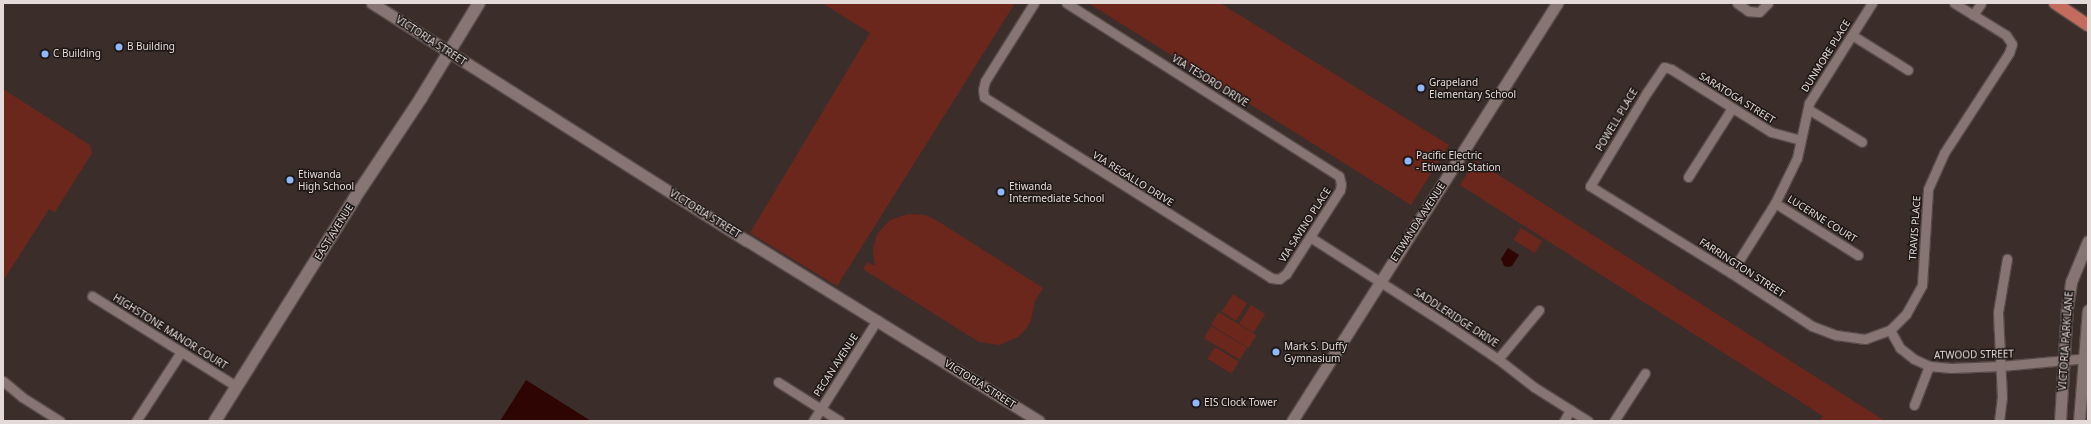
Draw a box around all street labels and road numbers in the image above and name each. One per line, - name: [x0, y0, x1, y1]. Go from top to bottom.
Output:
- street label: VICTORIA STREET: [394, 14, 468, 68]
- street label: DUNMORE PLACE: [1799, 18, 1853, 94]
- street label: VIA TESORO DRIVE: [1170, 53, 1250, 109]
- street label: SARATOGA STREET: [1697, 70, 1777, 126]
- street label: POWELL PLACE: [1594, 86, 1640, 154]
- street label: VIA REGALLO DRIVE: [1090, 149, 1176, 209]
- street label: ETIWANDA AVENUE: [1388, 180, 1448, 264]
- street label: VIA SAVINO PLACE: [1276, 185, 1334, 265]
- street label: VICTORIA STREET: [667, 187, 743, 241]
- street label: LUCERNE COURT: [1785, 193, 1859, 245]
- street label: TRAVIS PLACE: [1907, 195, 1923, 261]
- street label: EAST AVENUE: [312, 202, 356, 262]
- street label: FARRINGTON STREET: [1697, 236, 1787, 300]
- street label: SADDLERIDGE DRIVE: [1412, 286, 1500, 350]
- street label: VICTORIA PARK LANE: [2057, 291, 2075, 391]
- street label: HIGHSTONE MANOR COURT: [111, 292, 229, 372]
- street label: PECAN AVENUE: [811, 331, 861, 399]
- street label: ATWOOD STREET: [1934, 348, 2014, 362]
- street label: VICTORIA STREET: [942, 357, 1018, 411]

